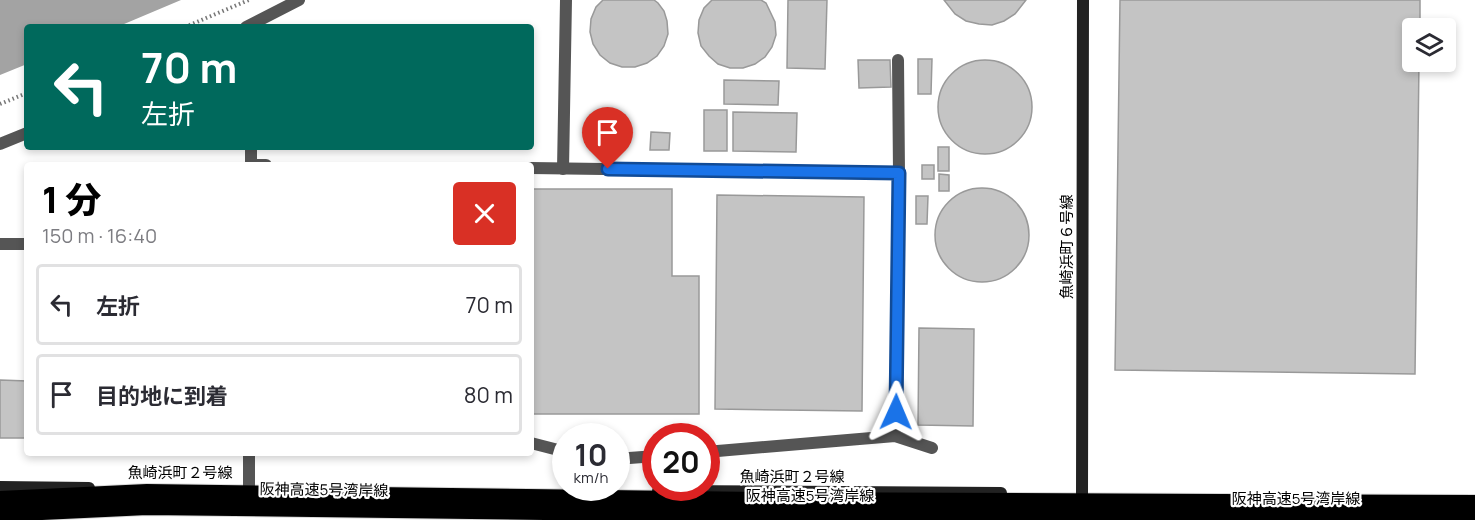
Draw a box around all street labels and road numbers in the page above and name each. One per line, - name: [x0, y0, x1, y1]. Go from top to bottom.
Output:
- street label: 魚崎浜町６号線: [1056, 194, 1077, 300]
- street label: 魚崎浜町２号線: [127, 462, 233, 483]
- street label: 魚崎浜町２号線: [739, 466, 845, 487]
- street label: 阪神高速5号湾岸線: [259, 478, 389, 501]
- street label: 阪神高速5号湾岸線: [746, 485, 874, 506]
- street label: 阪神高速5号湾岸線: [1232, 488, 1360, 509]

